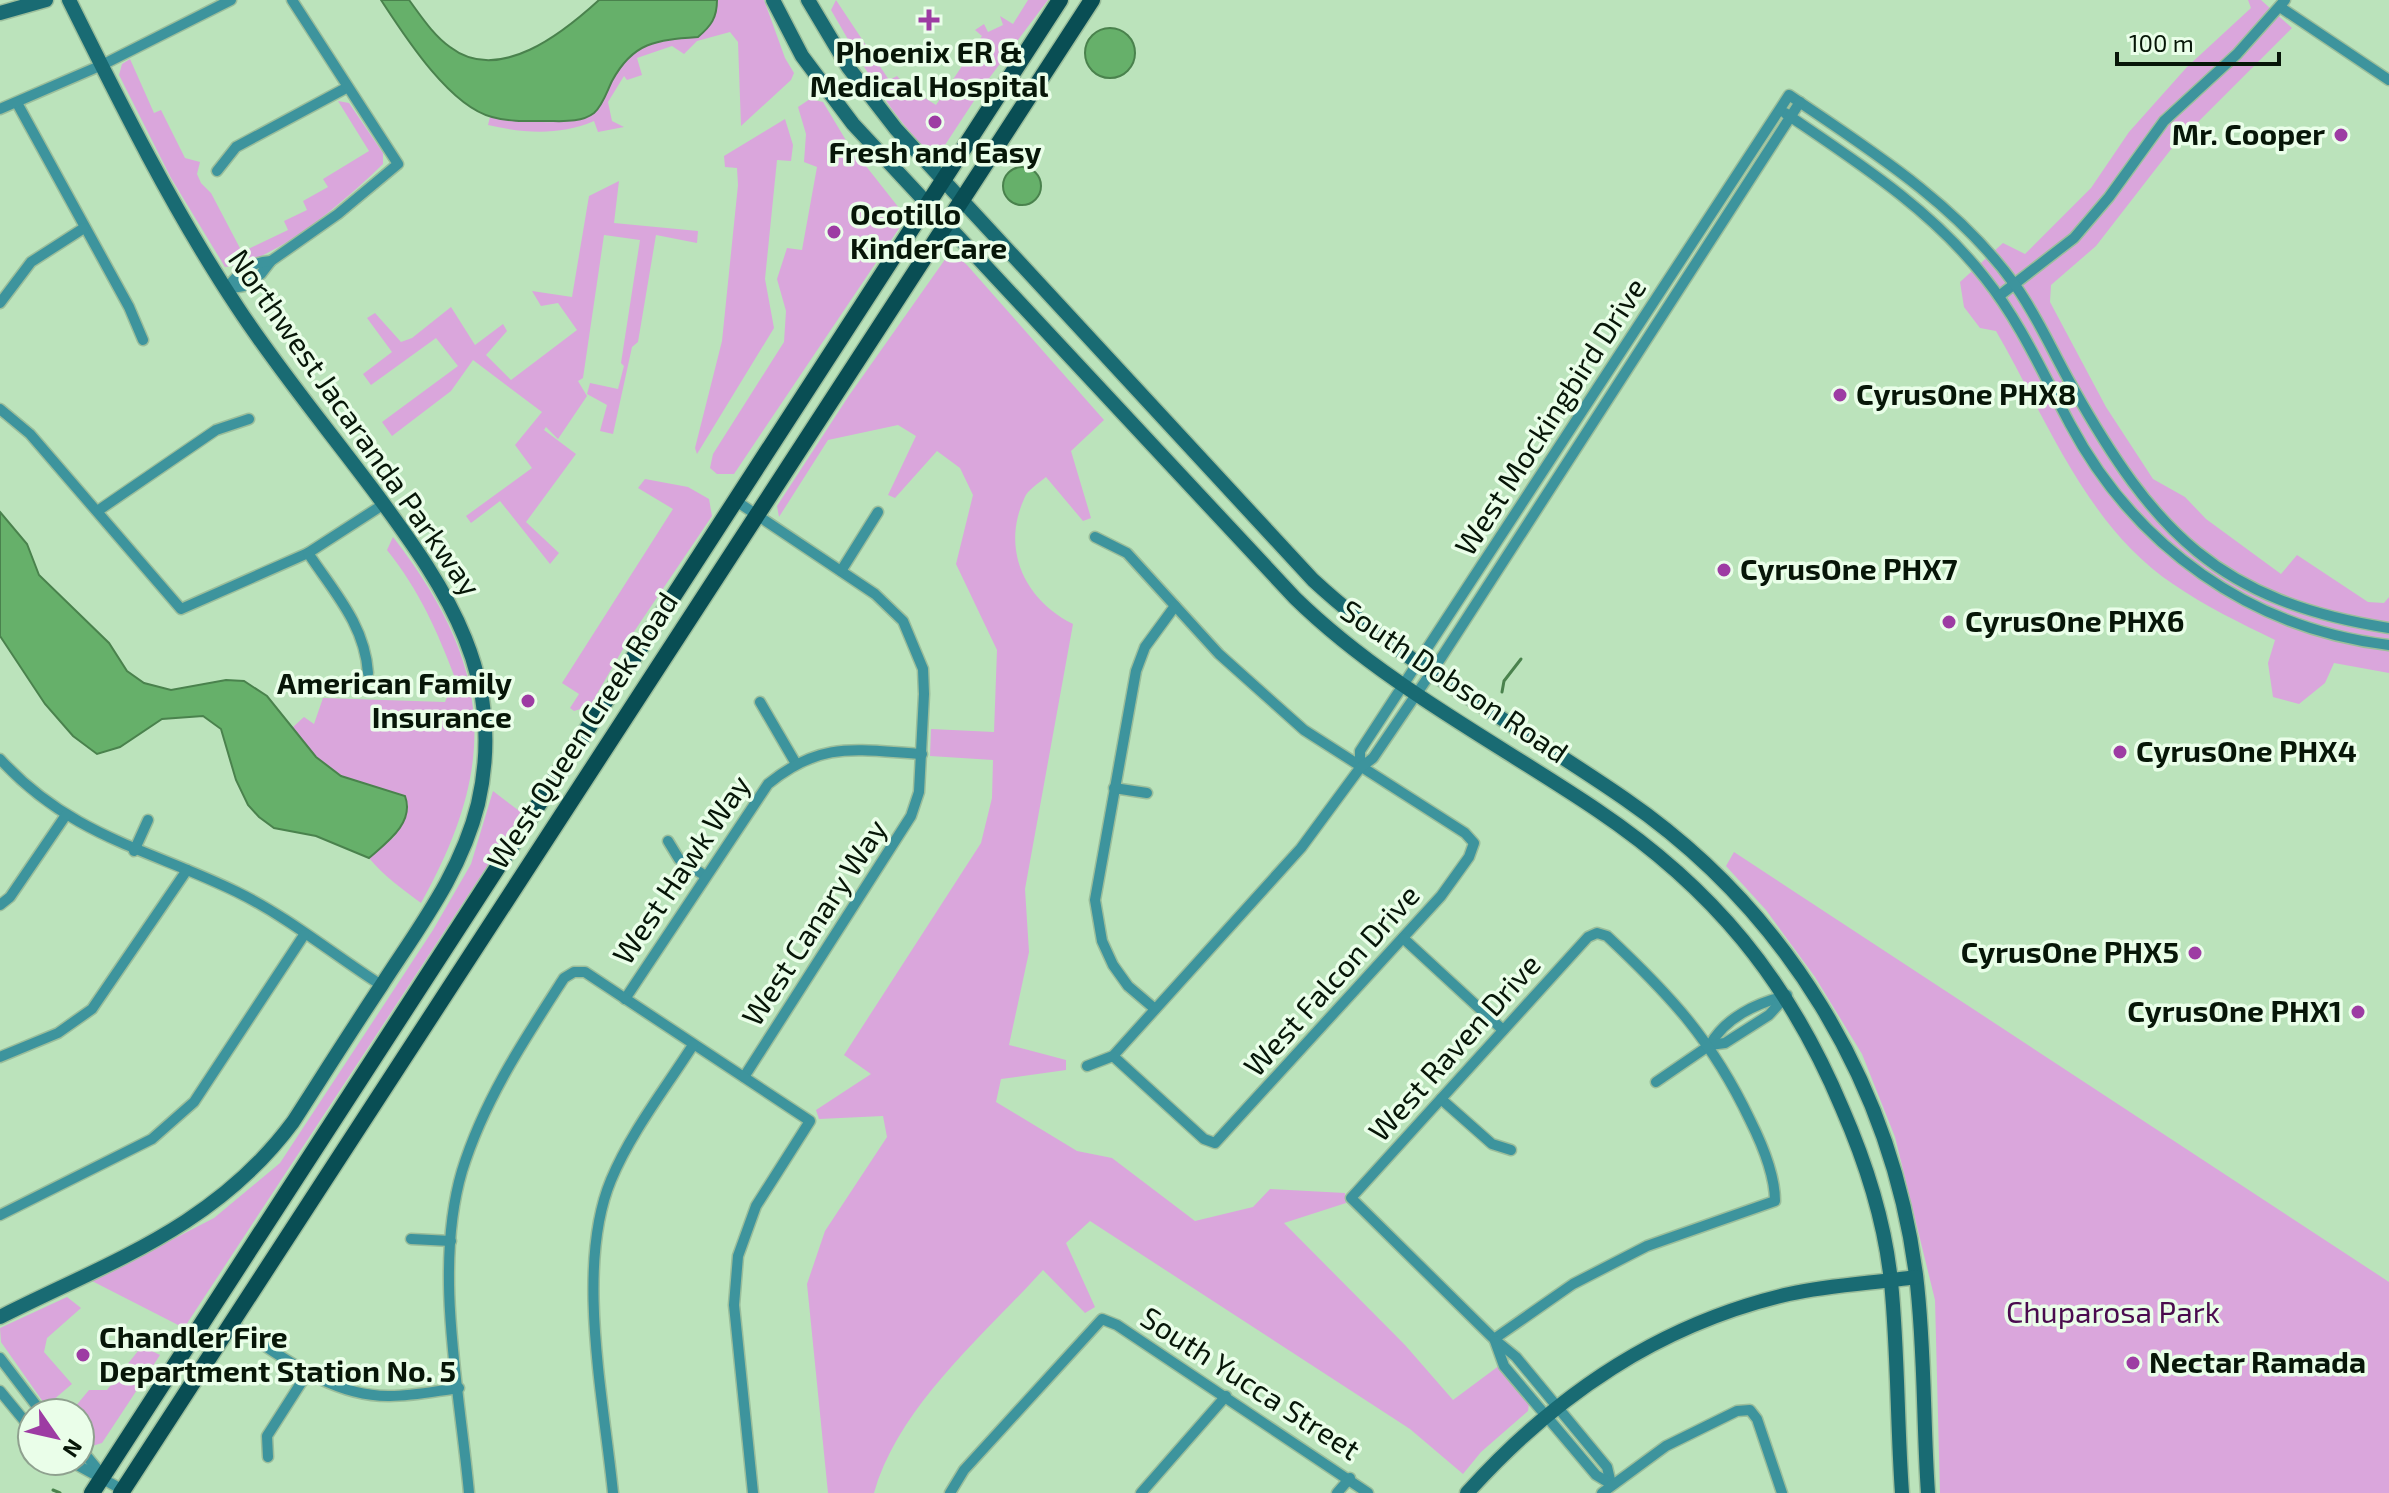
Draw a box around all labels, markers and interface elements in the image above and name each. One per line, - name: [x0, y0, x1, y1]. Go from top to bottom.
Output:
- marker: Phoenix ER & Medical Hospital: [918, 9, 940, 31]
- scale bar: [2117, 16, 2279, 66]
- text: 100 m: [2129, 28, 2194, 57]
- place label: Phoenix ER & Medical Hospital: [810, 33, 1048, 103]
- marker: Fresh and Easy: [926, 113, 944, 131]
- place label: Mr. Cooper: [2172, 115, 2325, 151]
- marker: Mr. Cooper: [2332, 126, 2350, 144]
- place label: Fresh and Easy: [829, 133, 1041, 170]
- place label: Ocotillo KinderCare: [850, 195, 1007, 265]
- marker: Ocotillo KinderCare: [825, 223, 843, 241]
- street label: Northwest Jacaranda Parkway: [222, 242, 489, 602]
- street label: West Mockingbird Drive: [1446, 270, 1653, 561]
- place label: CyrusOne PHX8: [1856, 375, 2076, 412]
- marker: CyrusOne PHX8: [1831, 386, 1849, 404]
- place label: CyrusOne PHX7: [1740, 550, 1958, 587]
- marker: CyrusOne PHX7: [1715, 561, 1733, 579]
- street label: West Queen Creek Road: [478, 585, 684, 875]
- street label: South Dobson Road: [1335, 591, 1575, 770]
- place label: CyrusOne PHX6: [1965, 602, 2184, 639]
- marker: CyrusOne PHX6: [1940, 613, 1958, 631]
- place label: American Family Insurance: [277, 664, 512, 734]
- marker: American Family Insurance: [519, 692, 537, 710]
- place label: CyrusOne PHX4: [2136, 732, 2357, 769]
- marker: CyrusOne PHX4: [2111, 743, 2129, 761]
- street label: West Hawk Way: [604, 767, 757, 970]
- street label: West Canary Way: [733, 812, 894, 1032]
- street label: West Falcon Drive: [1235, 877, 1426, 1083]
- place label: CyrusOne PHX5: [1961, 933, 2179, 970]
- marker: CyrusOne PHX5: [2186, 944, 2204, 962]
- street label: West Raven Drive: [1360, 946, 1547, 1148]
- place label: CyrusOne PHX1: [2127, 992, 2342, 1029]
- marker: CyrusOne PHX1: [2349, 1003, 2367, 1021]
- park label: Chuparosa Park: [2006, 1293, 2220, 1329]
- street label: South Yucca Street: [1135, 1298, 1367, 1467]
- place label: Chandler Fire Department Station No. 5: [99, 1318, 456, 1388]
- place label: Nectar Ramada: [2149, 1343, 2366, 1379]
- marker: Chandler Fire Department Station No. 5: [74, 1346, 92, 1364]
- marker: Nectar Ramada: [2124, 1354, 2142, 1372]
- north arrow: [16, 1397, 96, 1477]
- text: N: [58, 1435, 89, 1463]

